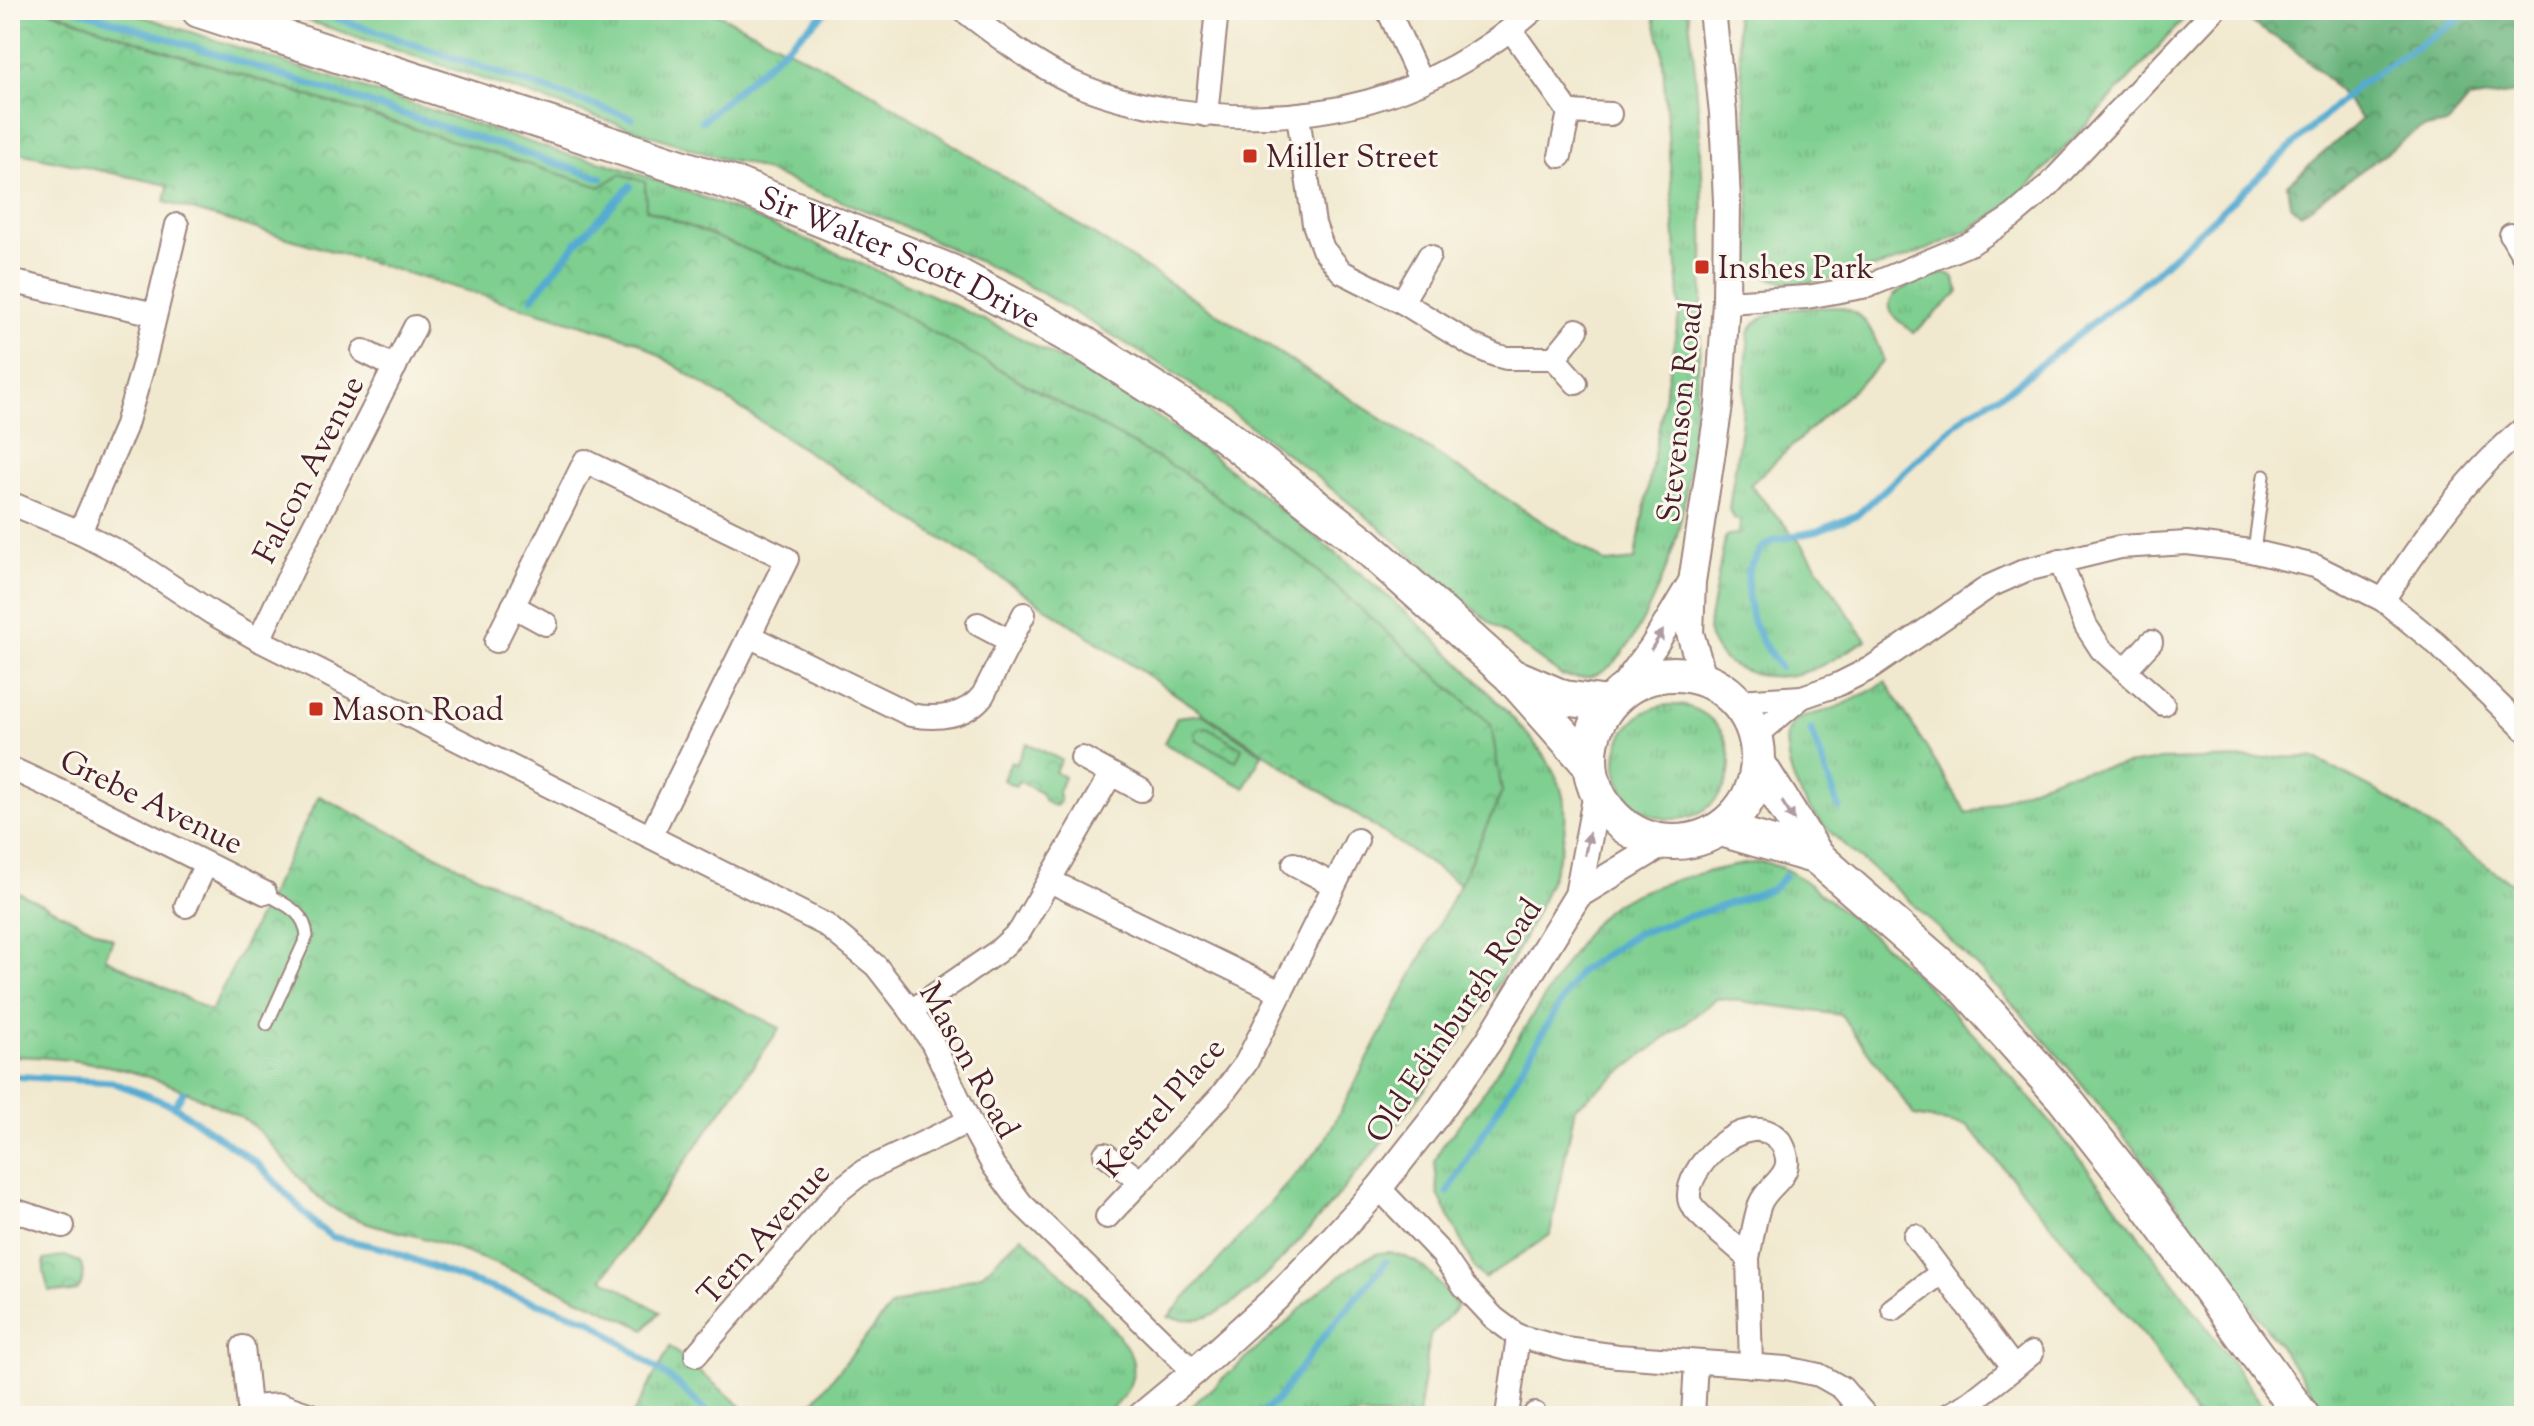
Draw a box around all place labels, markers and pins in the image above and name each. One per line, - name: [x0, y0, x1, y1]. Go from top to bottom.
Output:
- place label: Miller Street: [1266, 136, 1438, 182]
- marker: Miller Street: [1241, 147, 1259, 165]
- place label: Inshes Park: [1718, 247, 1874, 293]
- marker: Inshes Park: [1693, 258, 1711, 276]
- place label: Mason Road: [332, 689, 504, 735]
- marker: Mason Road: [307, 700, 325, 718]

